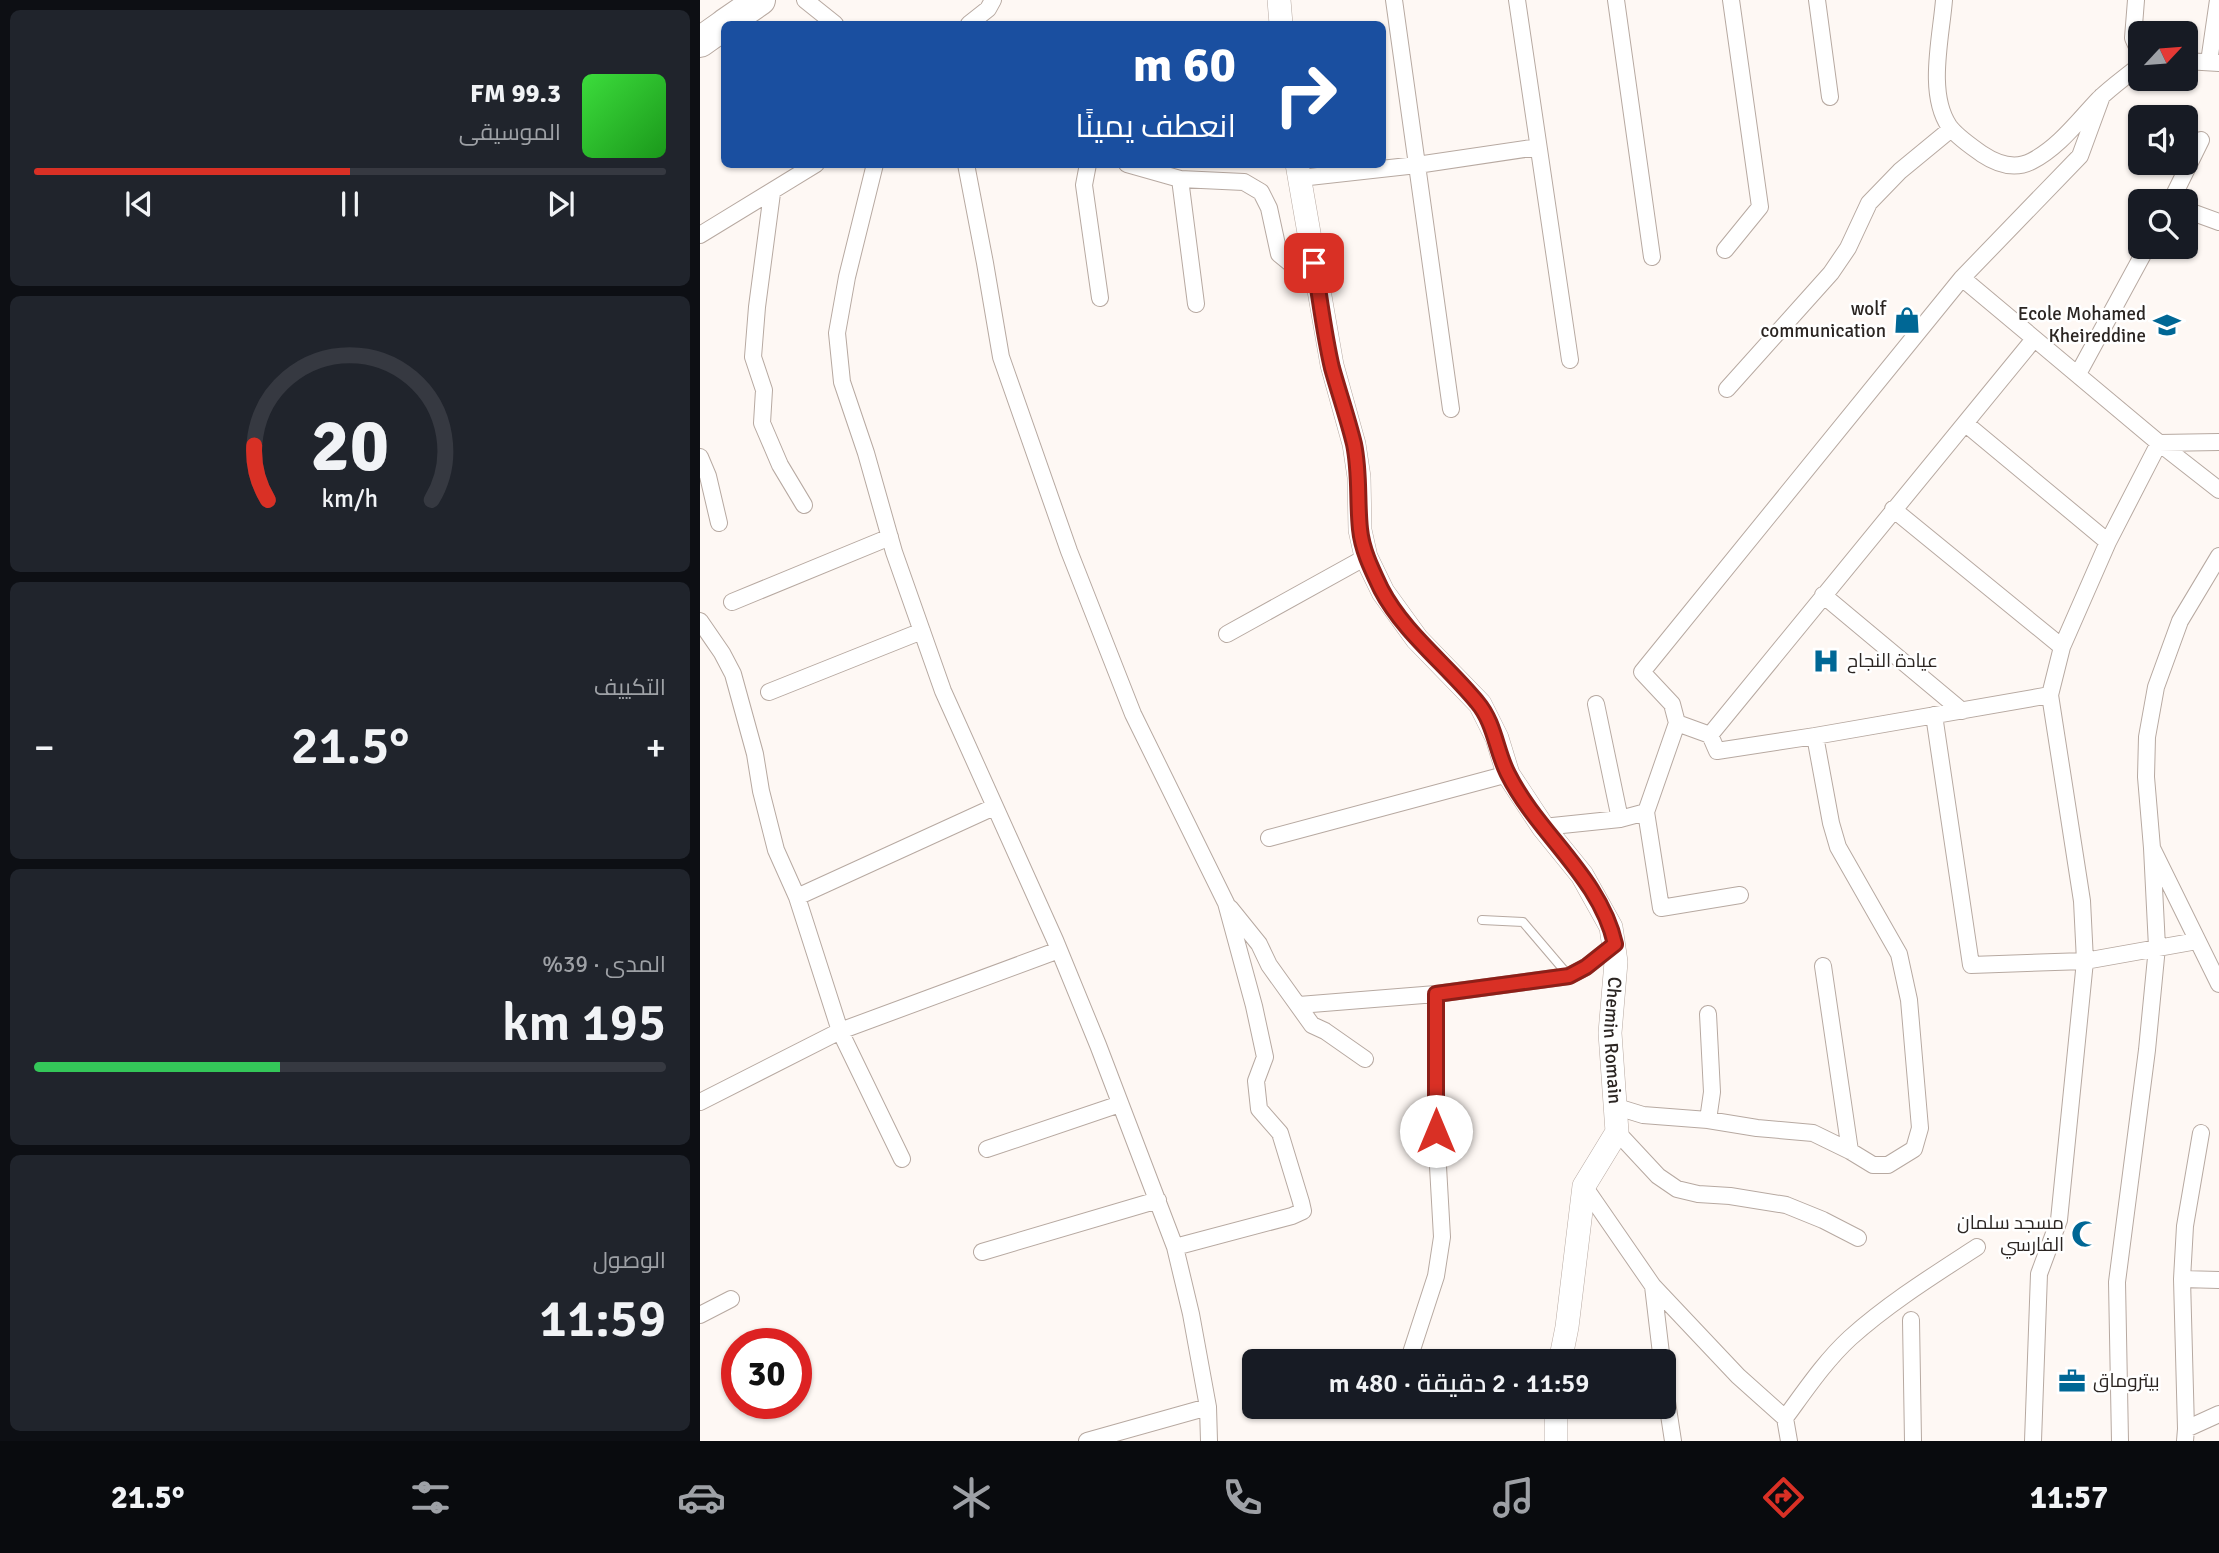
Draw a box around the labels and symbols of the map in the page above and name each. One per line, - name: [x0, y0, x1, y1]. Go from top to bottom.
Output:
- north arrow: [2128, 21, 2198, 91]
- pin: [1284, 233, 1344, 293]
- place label: wolf communication: [1761, 297, 1888, 343]
- place label: Ecole Mohamed Kheireddine: [2018, 302, 2146, 348]
- shop icon: wolf communication: [1892, 305, 1922, 335]
- school or university icon: Ecole Mohamed Kheireddine: [2152, 310, 2182, 340]
- hospital icon: عيادة النجاح: [1811, 646, 1841, 676]
- place label: عيادة النجاح: [1847, 649, 1938, 674]
- street label: Chemin Romain: [1598, 976, 1627, 1105]
- position arrow: [1399, 1094, 1473, 1168]
- place label: مسجد سلمان الفارسي: [1957, 1211, 2064, 1259]
- mosque icon: مسجد سلمان الفارسي: [2070, 1219, 2100, 1249]
- speed limit sign: 30: [721, 1328, 812, 1419]
- office icon: بيتروماق: [2057, 1366, 2087, 1396]
- place label: بيتروماق: [2093, 1369, 2160, 1393]

